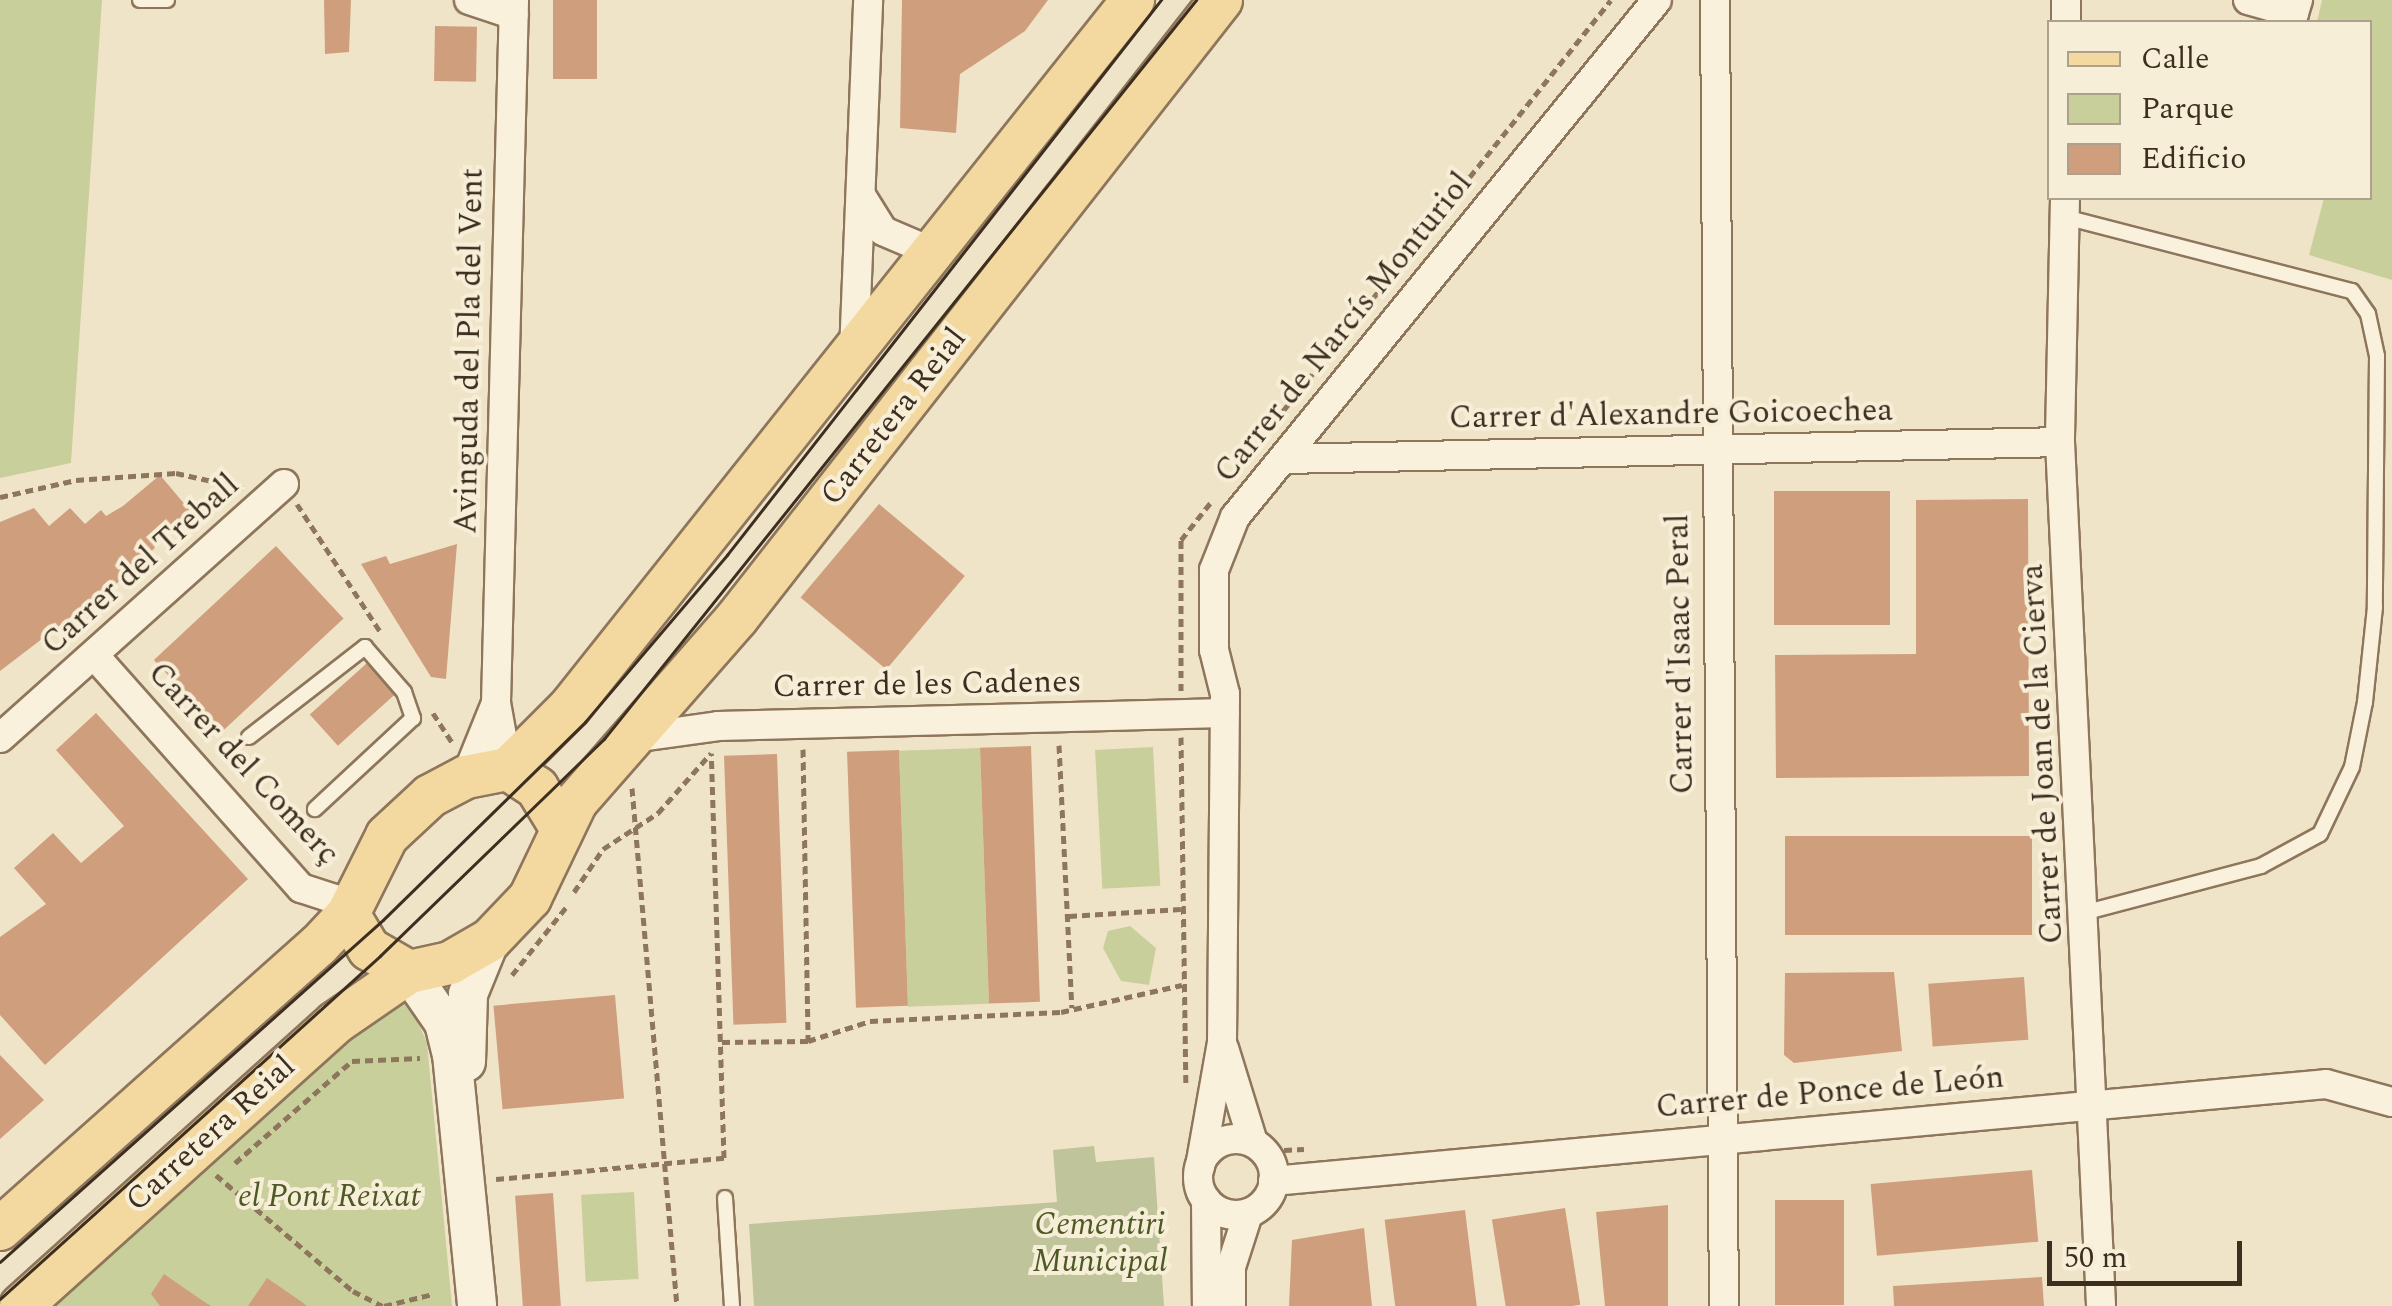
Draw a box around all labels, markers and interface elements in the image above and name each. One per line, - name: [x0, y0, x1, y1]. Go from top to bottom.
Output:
- legend: [2047, 20, 2372, 200]
- text: Calle: [2141, 36, 2209, 82]
- text: Parque: [2141, 86, 2234, 132]
- text: Edificio: [2141, 136, 2246, 182]
- street label: Carrer de Narcís Monturiol: [1207, 165, 1481, 491]
- street label: Avinguda del Pla del Vent: [448, 168, 492, 534]
- street label: Carretera Reial: [813, 321, 975, 513]
- street label: Carrer d'Alexandre Goicoechea: [1449, 392, 1893, 438]
- street label: Carrer del Treball: [34, 466, 248, 664]
- street label: Carrer d'Isaac Peral: [1659, 513, 1703, 795]
- street label: Carrer de Joan de la Cierva: [2014, 563, 2072, 945]
- street label: Carrer del Comerç: [139, 655, 347, 873]
- street label: Carrer de les Cadenes: [772, 663, 1082, 707]
- street label: Carretera Reial: [118, 1048, 304, 1220]
- street label: Carrer de Ponce de León: [1654, 1059, 2006, 1127]
- park label: el Pont Reixat: [238, 1178, 420, 1216]
- park label: Cementiri Municipal: [1032, 1207, 1168, 1282]
- scale bar: [2052, 1221, 2247, 1283]
- text: 50 m: [2064, 1235, 2127, 1281]

